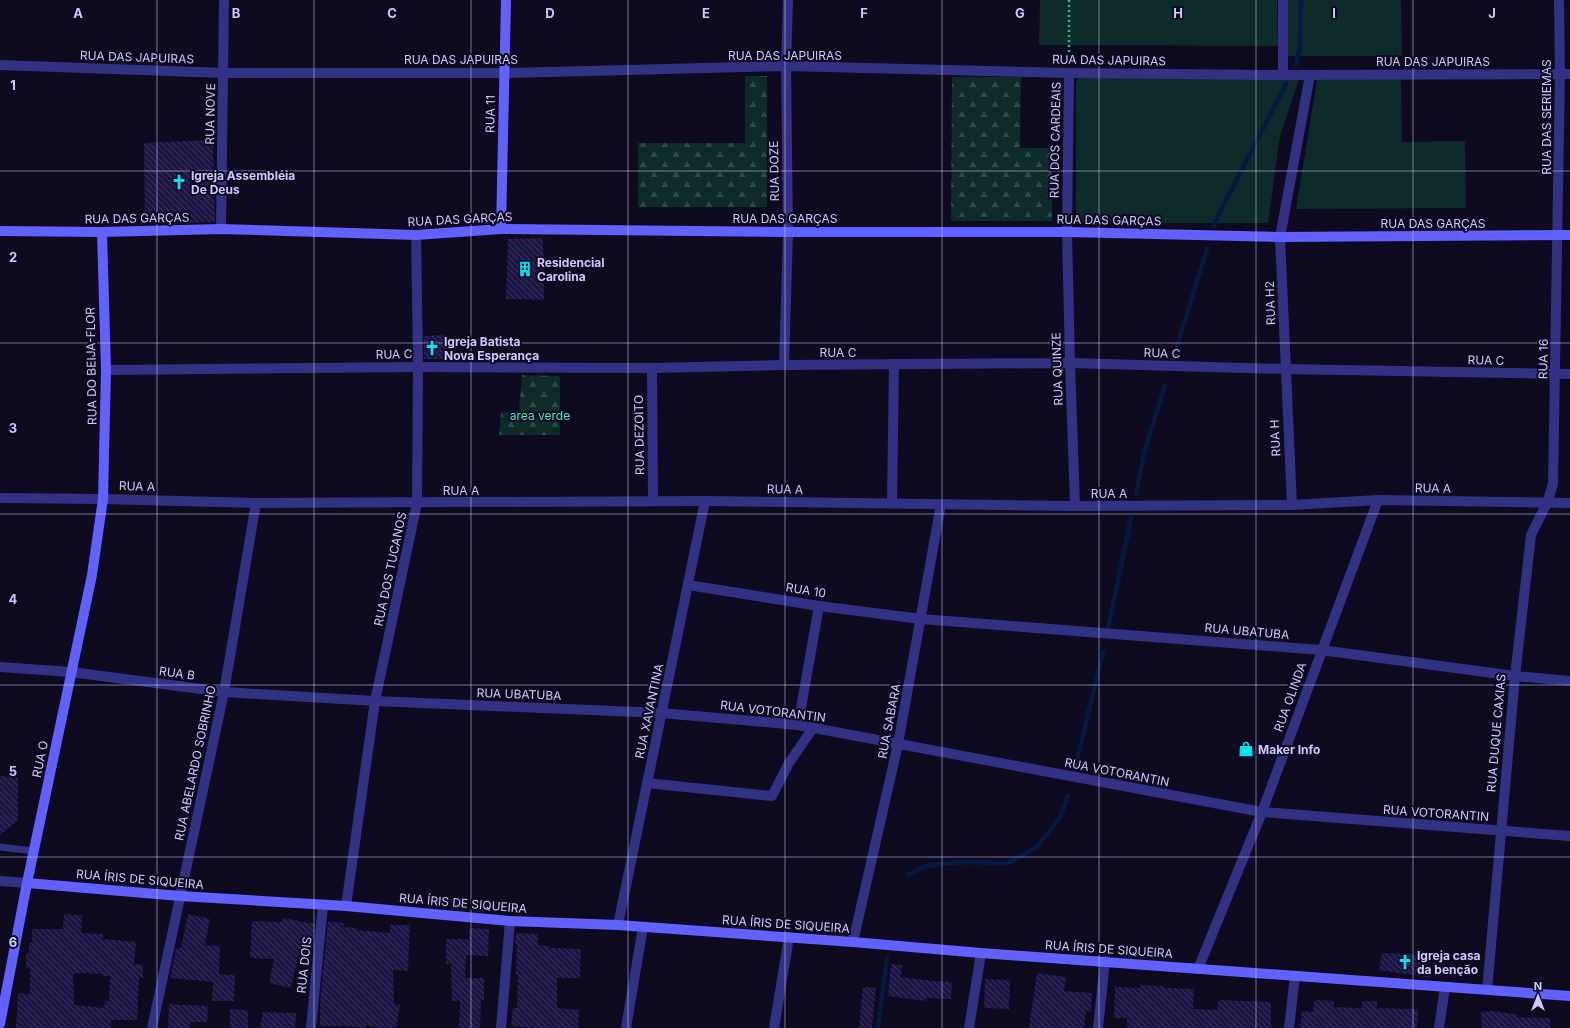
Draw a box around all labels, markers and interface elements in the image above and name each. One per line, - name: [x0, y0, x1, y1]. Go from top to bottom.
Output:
- text: A: [73, 5, 83, 21]
- text: B: [232, 5, 241, 21]
- text: C: [387, 5, 397, 21]
- text: D: [545, 5, 555, 21]
- text: E: [702, 5, 710, 21]
- text: F: [860, 5, 868, 21]
- text: G: [1015, 5, 1025, 21]
- text: H: [1173, 5, 1183, 21]
- text: I: [1332, 5, 1336, 21]
- text: J: [1488, 5, 1496, 21]
- street label: RUA DAS JAPUIRAS: [80, 48, 195, 66]
- street label: RUA DAS JAPUIRAS: [728, 48, 842, 63]
- street label: RUA DAS JAPUIRAS: [404, 52, 518, 67]
- street label: RUA DAS JAPUIRAS: [1052, 52, 1166, 68]
- street label: RUA DAS JAPUIRAS: [1376, 54, 1490, 69]
- street label: RUA DAS SERIEMAS: [1539, 59, 1554, 175]
- text: 1: [10, 77, 16, 93]
- street label: RUA DOS CARDEAIS: [1046, 81, 1064, 198]
- street label: RUA NOVE: [202, 83, 218, 145]
- street label: RUA 11: [482, 95, 498, 133]
- street label: RUA DOZE: [766, 141, 782, 201]
- place label: Igreja Assembléia De Deus: [191, 168, 295, 197]
- church icon: Igreja Assembléia De Deus: [170, 173, 188, 191]
- street label: RUA DAS GARÇAS: [407, 209, 513, 229]
- street label: RUA DAS GARÇAS: [84, 210, 190, 226]
- street label: RUA DAS GARÇAS: [733, 211, 838, 226]
- street label: RUA DAS GARÇAS: [1056, 212, 1162, 228]
- street label: RUA DAS GARÇAS: [1381, 216, 1486, 231]
- text: 2: [9, 249, 17, 265]
- place label: Residencial Carolina: [537, 255, 605, 284]
- building icon: Residencial Carolina: [516, 260, 534, 278]
- street label: RUA H2: [1262, 281, 1278, 325]
- street label: RUA DO BEIJA-FLOR: [82, 307, 100, 425]
- street label: RUA QUINZE: [1048, 332, 1066, 406]
- place label: Igreja Batista Nova Esperança: [444, 334, 539, 363]
- church icon: Igreja Batista Nova Esperança: [423, 339, 441, 357]
- street label: RUA 16: [1535, 339, 1551, 379]
- street label: RUA C: [820, 345, 857, 360]
- street label: RUA C: [1143, 345, 1181, 361]
- street label: RUA C: [375, 346, 413, 362]
- street label: RUA C: [1467, 352, 1505, 368]
- street label: RUA DEZOITO: [631, 395, 647, 475]
- park label: area verde: [510, 408, 570, 423]
- street label: RUA H: [1267, 419, 1283, 457]
- text: 3: [9, 420, 17, 436]
- street label: RUA A: [119, 478, 155, 494]
- street label: RUA A: [1415, 480, 1451, 496]
- street label: RUA A: [767, 481, 803, 497]
- street label: RUA A: [443, 483, 479, 498]
- street label: RUA A: [1091, 486, 1127, 501]
- street label: RUA DOS TUCANOS: [371, 510, 409, 627]
- street label: RUA 10: [785, 579, 827, 601]
- text: 4: [9, 591, 18, 607]
- street label: RUA UBATUBA: [1204, 620, 1290, 642]
- street label: RUA OLINDA: [1270, 660, 1310, 734]
- street label: RUA XAVANTINA: [632, 662, 666, 760]
- street label: RUA B: [158, 663, 196, 683]
- street label: RUA DUQUE CAXIAS: [1483, 673, 1509, 793]
- street label: RUA SABARA: [874, 682, 904, 760]
- street label: RUA ABELARDO SOBRINHO: [171, 684, 219, 842]
- street label: RUA UBATUBA: [476, 685, 562, 703]
- street label: RUA VOTORANTIN: [719, 697, 827, 725]
- street label: RUA O: [29, 739, 51, 779]
- shop icon: Maker Info: [1237, 740, 1255, 758]
- place label: Maker Info: [1258, 742, 1320, 757]
- street label: RUA VOTORANTIN: [1063, 754, 1171, 790]
- text: 5: [9, 763, 17, 779]
- street label: RUA VOTORANTIN: [1382, 802, 1490, 824]
- street label: RUA ÍRIS DE SIQUEIRA: [76, 866, 204, 892]
- street label: RUA ÍRIS DE SIQUEIRA: [399, 890, 527, 916]
- street label: RUA ÍRIS DE SIQUEIRA: [722, 912, 850, 936]
- text: 6: [9, 934, 17, 950]
- street label: RUA DOIS: [294, 936, 314, 994]
- street label: RUA ÍRIS DE SIQUEIRA: [1045, 937, 1173, 961]
- place label: Igreja casa da benção: [1417, 948, 1481, 977]
- church icon: Igreja casa da benção: [1396, 953, 1414, 971]
- north arrow: [1518, 976, 1558, 1016]
- text: N: [1534, 979, 1542, 993]

